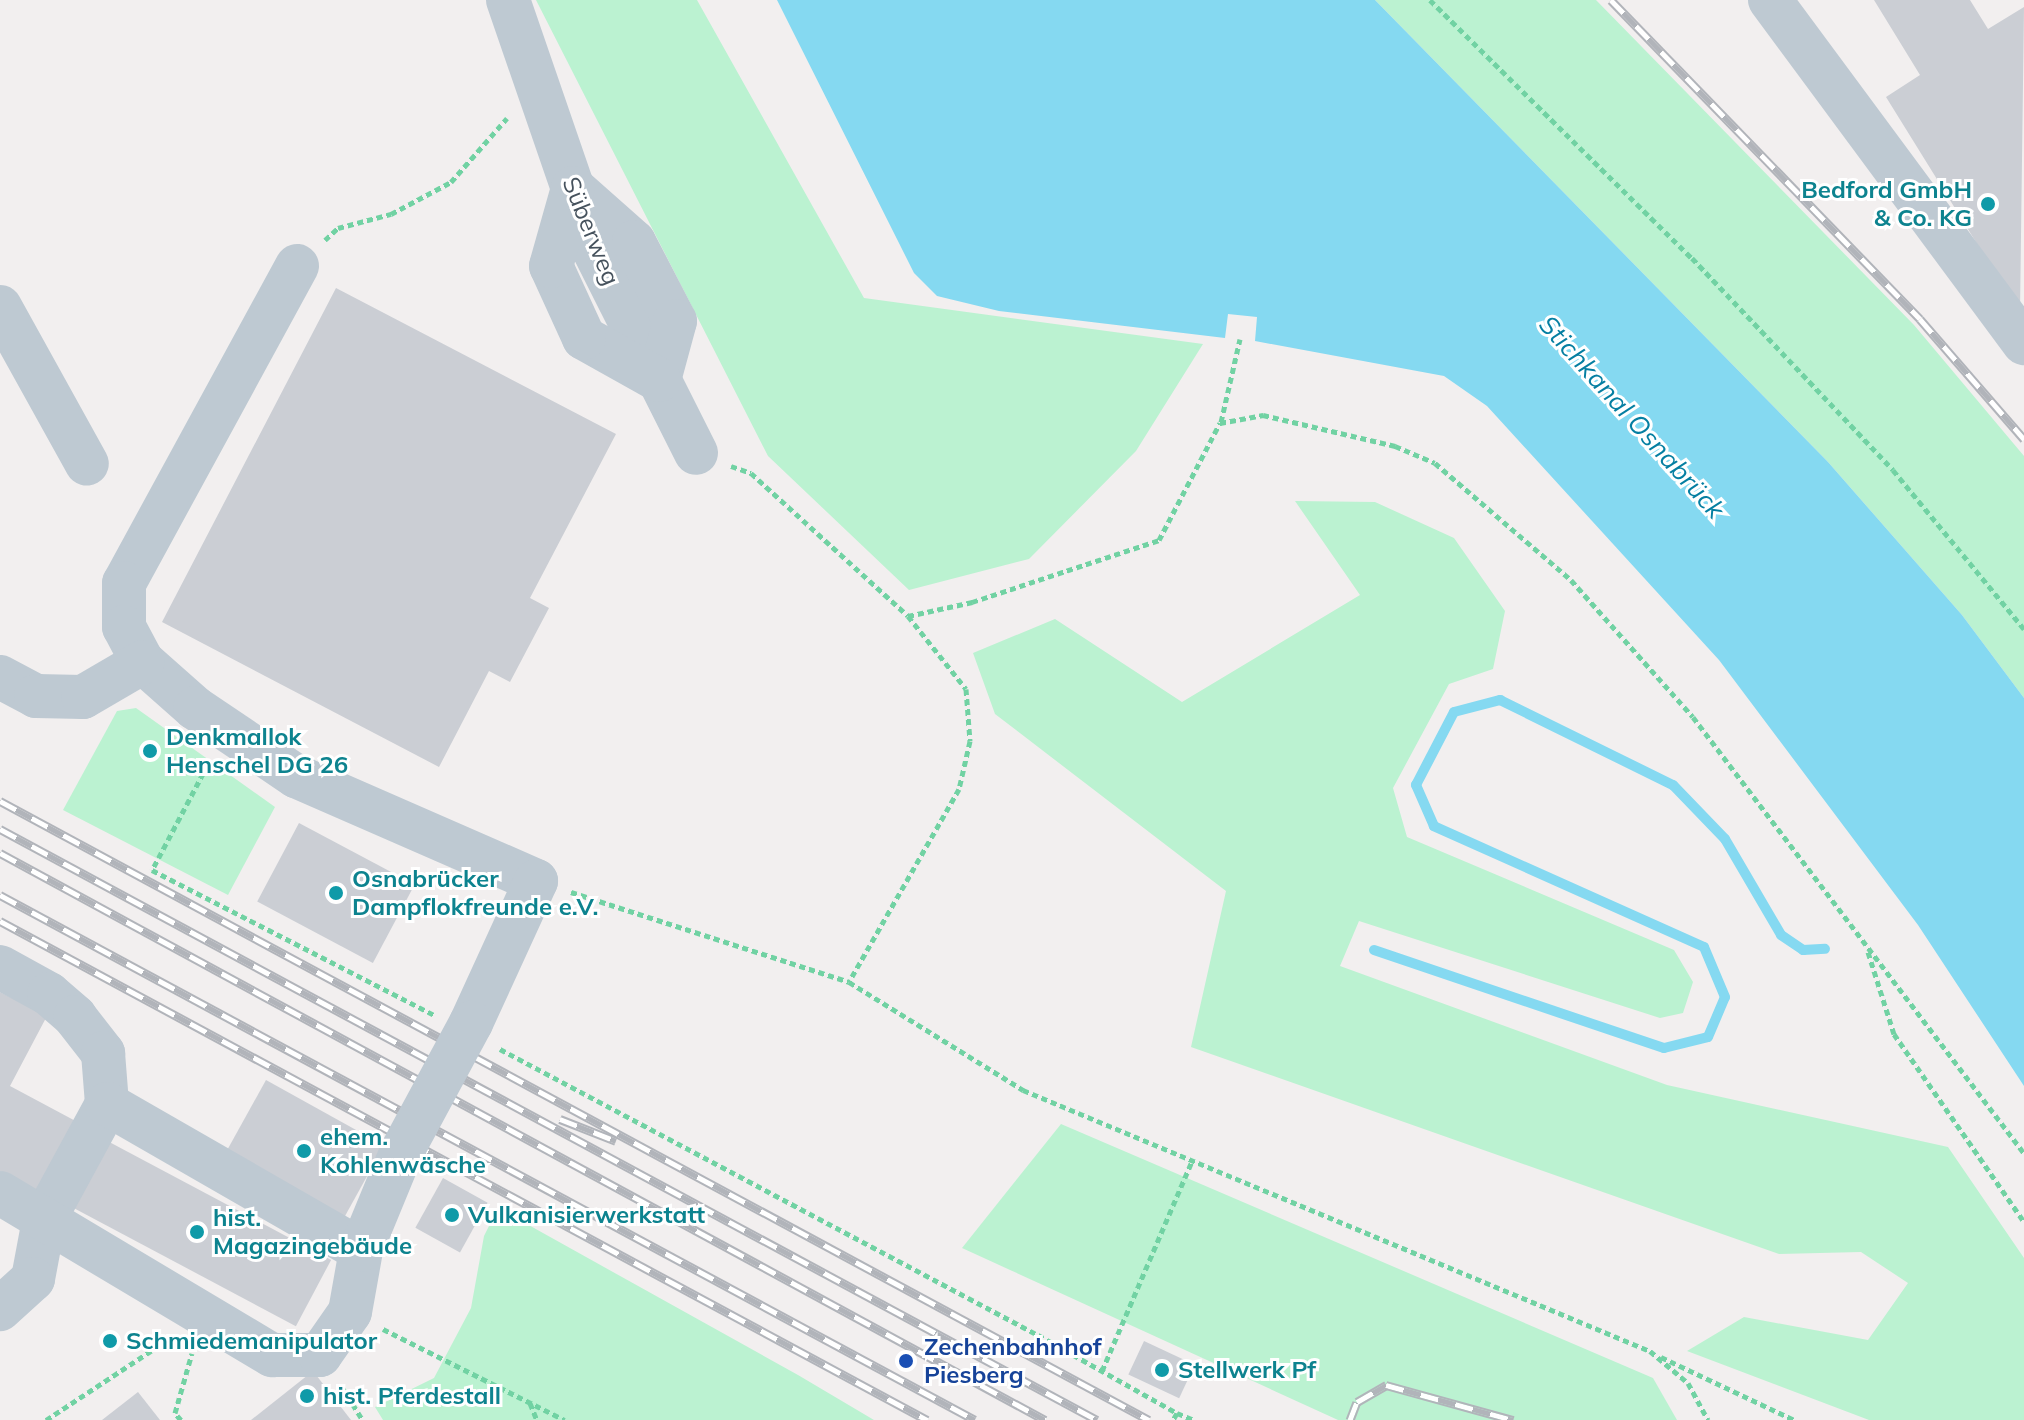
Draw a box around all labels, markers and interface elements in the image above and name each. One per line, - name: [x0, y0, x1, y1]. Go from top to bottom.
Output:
- street label: Süberweg: [556, 173, 626, 289]
- place label: Bedford GmbH & Co. KG: [1801, 176, 1972, 232]
- marker: Bedford GmbH & Co. KG: [1979, 195, 1997, 213]
- water label: Stichkanal Osnabrück: [1533, 309, 1731, 525]
- place label: Denkmallok Henschel DG 26: [166, 723, 348, 779]
- marker: Denkmallok Henschel DG 26: [141, 742, 159, 760]
- place label: Osnabrücker Dampflokfreunde e.V.: [352, 865, 598, 921]
- marker: Osnabrücker Dampflokfreunde e.V.: [327, 884, 345, 902]
- place label: ehem. Kohlenwäsche: [320, 1123, 486, 1179]
- marker: ehem. Kohlenwäsche: [295, 1142, 313, 1160]
- place label: Vulkanisierwerkstatt: [468, 1201, 705, 1229]
- place label: hist. Magazingebäude: [213, 1204, 412, 1260]
- marker: Vulkanisierwerkstatt: [443, 1206, 461, 1224]
- marker: hist. Magazingebäude: [188, 1223, 206, 1241]
- place label: Schmiedemanipulator: [126, 1327, 377, 1355]
- marker: Schmiedemanipulator: [101, 1332, 119, 1350]
- place label: Zechenbahnhof Piesberg: [924, 1333, 1102, 1389]
- marker: Zechenbahnhof Piesberg: [895, 1350, 917, 1372]
- place label: Stellwerk Pf: [1178, 1356, 1316, 1384]
- marker: Stellwerk Pf: [1153, 1361, 1171, 1379]
- place label: hist. Pferdestall: [323, 1382, 501, 1410]
- marker: hist. Pferdestall: [298, 1387, 316, 1405]

